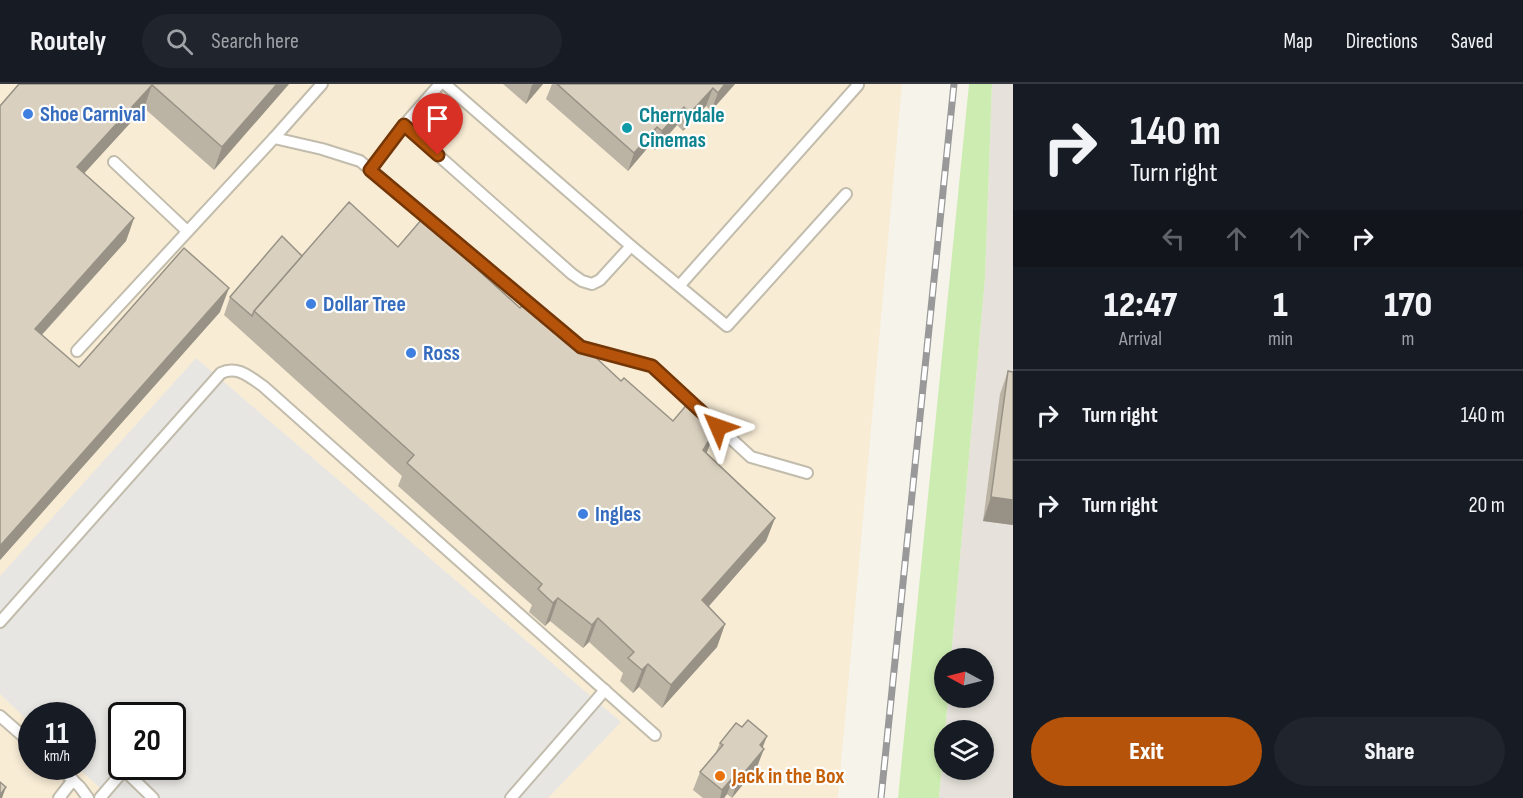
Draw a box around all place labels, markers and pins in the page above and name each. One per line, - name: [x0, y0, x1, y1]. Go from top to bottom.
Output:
- pin: [412, 93, 463, 155]
- place label: Shoe Carnival: [40, 101, 146, 128]
- place label: Cherrydale Cinemas: [639, 102, 725, 154]
- marker: Shoe Carnival: [21, 107, 35, 121]
- marker: Cherrydale Cinemas: [620, 121, 634, 135]
- place label: Dollar Tree: [323, 291, 406, 318]
- marker: Dollar Tree: [304, 297, 318, 311]
- place label: Ross: [423, 340, 460, 367]
- marker: Ross: [404, 346, 418, 360]
- place label: Ingles: [595, 501, 641, 528]
- marker: Ingles: [576, 507, 590, 521]
- place label: Jack in the Box: [731, 763, 844, 790]
- marker: Jack in the Box: [713, 769, 727, 783]

